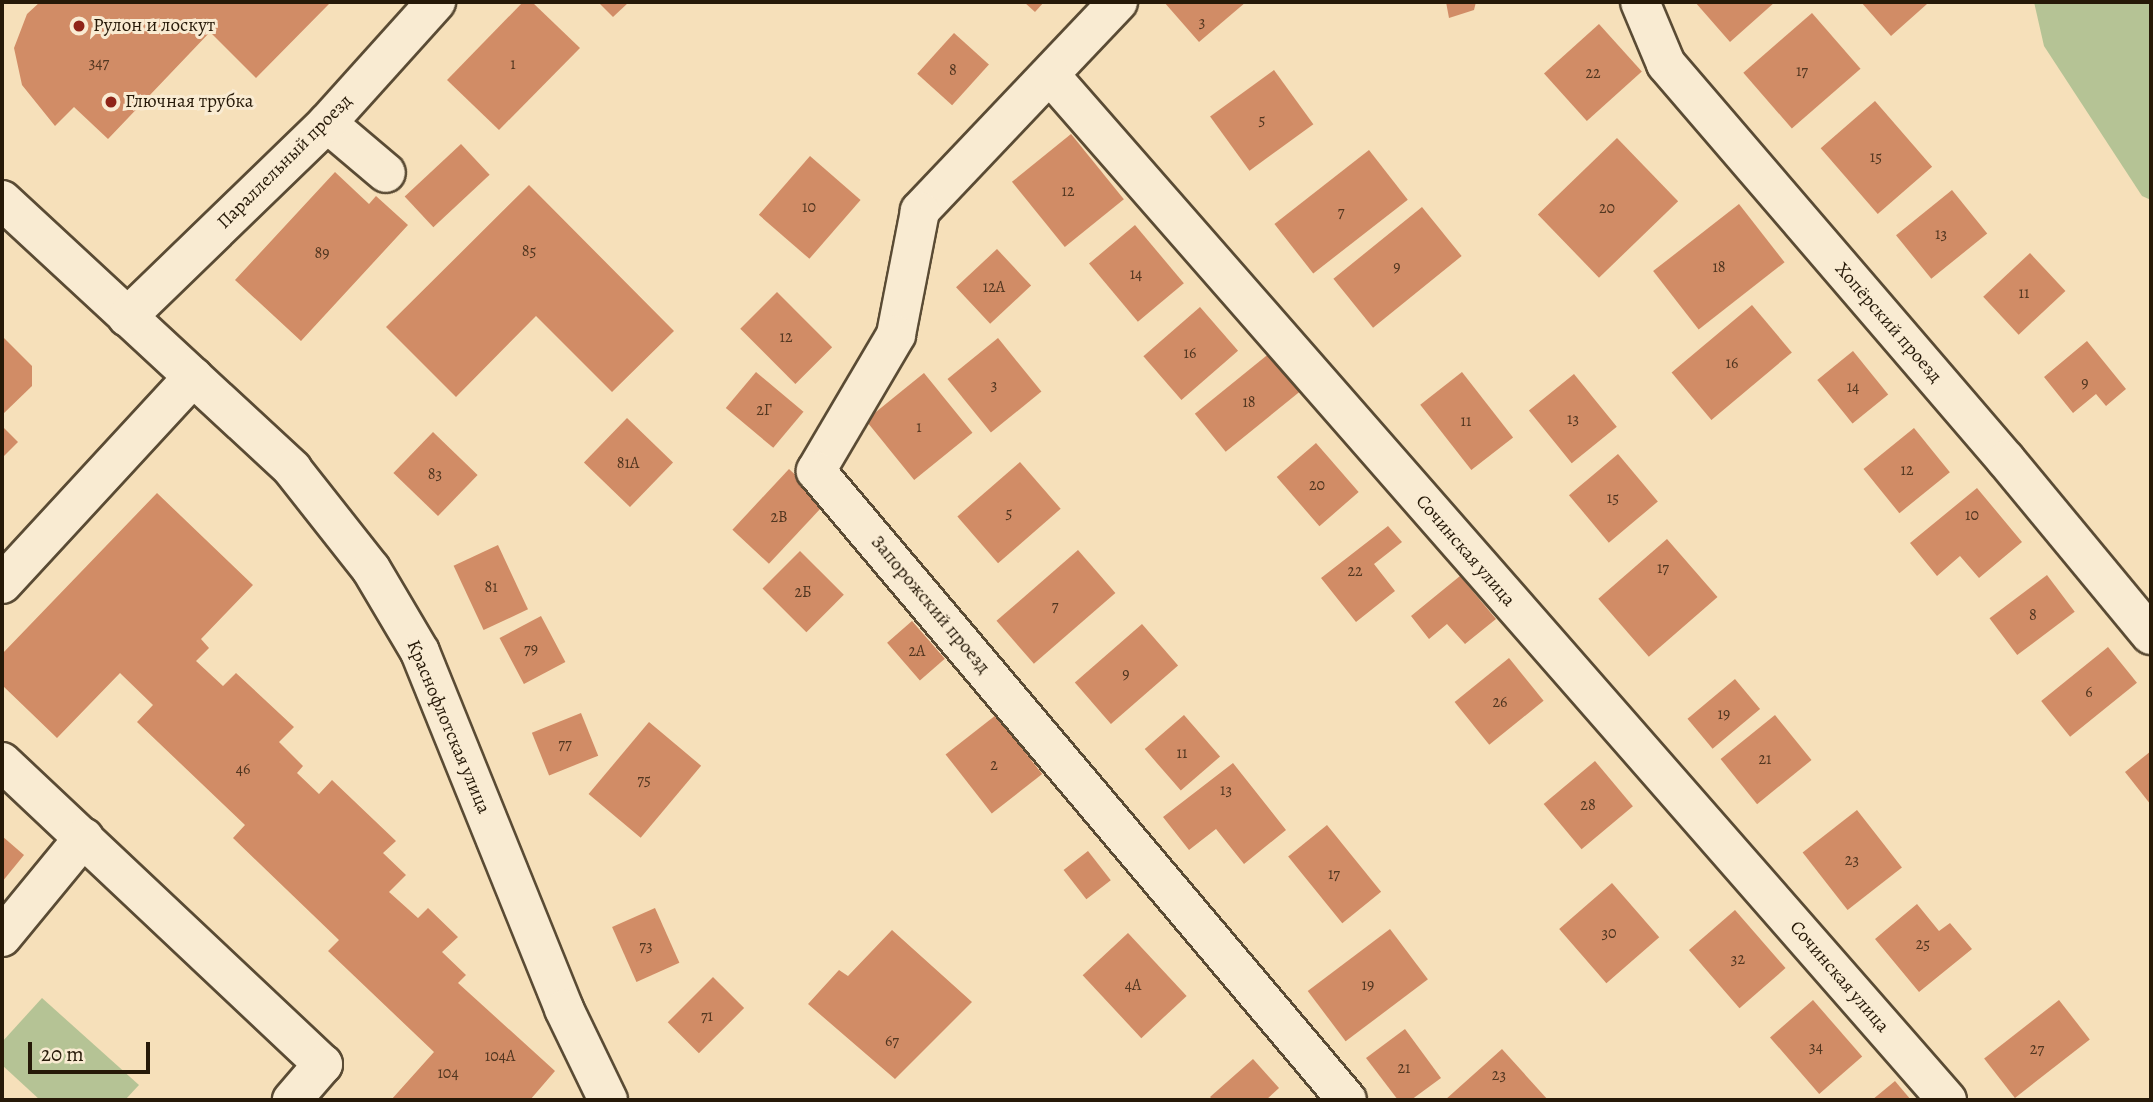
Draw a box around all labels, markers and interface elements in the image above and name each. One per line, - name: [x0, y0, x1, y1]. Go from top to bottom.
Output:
- house number: 3: [1199, 12, 1205, 32]
- place label: Рулон и лоскут: [93, 15, 215, 37]
- marker: Рулон и лоскут: [71, 18, 87, 34]
- house number: 347: [89, 53, 109, 73]
- house number: 1: [510, 54, 516, 74]
- house number: 8: [949, 60, 957, 80]
- house number: 17: [1796, 61, 1808, 81]
- house number: 22: [1585, 63, 1601, 83]
- street label: Параллельный проезд: [213, 90, 357, 234]
- place label: Глючная трубка: [125, 91, 254, 113]
- marker: Глючная трубка: [103, 94, 119, 110]
- house number: 5: [1259, 110, 1265, 130]
- house number: 15: [1870, 147, 1882, 167]
- house number: 12: [1061, 181, 1075, 201]
- house number: 10: [802, 197, 816, 217]
- house number: 20: [1599, 198, 1615, 218]
- house number: 7: [1338, 202, 1344, 222]
- house number: 13: [1935, 224, 1947, 244]
- house number: 85: [522, 241, 536, 261]
- house number: 89: [314, 243, 330, 263]
- house number: 9: [1393, 257, 1401, 277]
- house number: 18: [1712, 257, 1726, 277]
- street label: Хопёрский проезд: [1830, 258, 1946, 388]
- house number: 14: [1130, 264, 1142, 284]
- house number: 12А: [983, 277, 1005, 297]
- house number: 11: [2019, 283, 2029, 303]
- house number: 12: [779, 327, 793, 347]
- house number: 16: [1184, 343, 1196, 363]
- house number: 16: [1726, 353, 1738, 373]
- house number: 9: [2081, 373, 2089, 393]
- house number: 3: [991, 375, 997, 395]
- house number: 14: [1847, 377, 1859, 397]
- house number: 18: [1242, 392, 1256, 412]
- house number: 2Г: [756, 400, 772, 420]
- house number: 13: [1567, 409, 1579, 429]
- house number: 11: [1461, 411, 1471, 431]
- house number: 1: [916, 417, 922, 437]
- house number: 81А: [617, 453, 639, 473]
- house number: 12: [1900, 460, 1914, 480]
- house number: 83: [428, 464, 442, 484]
- house number: 20: [1309, 475, 1325, 495]
- house number: 15: [1607, 488, 1619, 508]
- street label: Сочинская улица: [1410, 491, 1520, 611]
- house number: 5: [1006, 503, 1012, 523]
- house number: 10: [1965, 505, 1979, 525]
- house number: 2В: [770, 507, 788, 527]
- street label: Запорожский проезд: [866, 531, 994, 679]
- house number: 17: [1657, 558, 1669, 578]
- house number: 22: [1347, 561, 1363, 581]
- house number: 81: [484, 577, 498, 597]
- house number: 2Б: [794, 582, 812, 602]
- house number: 7: [1052, 596, 1058, 616]
- house number: 8: [2029, 605, 2037, 625]
- street label: Краснофлотская улица: [401, 637, 495, 817]
- house number: 79: [524, 639, 538, 659]
- house number: 2А: [909, 641, 925, 661]
- house number: 9: [1122, 664, 1130, 684]
- house number: 6: [2085, 682, 2093, 702]
- house number: 26: [1493, 692, 1507, 712]
- house number: 19: [1718, 704, 1730, 724]
- house number: 77: [558, 734, 572, 754]
- house number: 11: [1177, 743, 1187, 763]
- house number: 21: [1758, 749, 1772, 769]
- house number: 2: [990, 755, 998, 775]
- house number: 46: [236, 759, 250, 779]
- house number: 75: [637, 770, 651, 790]
- house number: 13: [1220, 780, 1232, 800]
- house number: 28: [1580, 795, 1596, 815]
- house number: 23: [1845, 850, 1859, 870]
- house number: 17: [1328, 864, 1340, 884]
- street label: Сочинская улица: [1784, 917, 1894, 1037]
- house number: 30: [1601, 923, 1617, 943]
- house number: 25: [1916, 934, 1930, 954]
- house number: 73: [639, 936, 653, 956]
- house number: 32: [1731, 949, 1745, 969]
- house number: 4А: [1125, 975, 1141, 995]
- house number: 19: [1362, 975, 1374, 995]
- house number: 71: [701, 1006, 713, 1026]
- scale bar: [32, 1028, 154, 1072]
- house number: 67: [885, 1031, 899, 1051]
- house number: 34: [1809, 1037, 1823, 1057]
- house number: 27: [2030, 1039, 2044, 1059]
- text: 20 m: [41, 1040, 84, 1068]
- house number: 104А: [485, 1046, 515, 1066]
- house number: 21: [1397, 1058, 1411, 1078]
- house number: 104: [437, 1063, 459, 1083]
- house number: 23: [1492, 1065, 1506, 1085]

